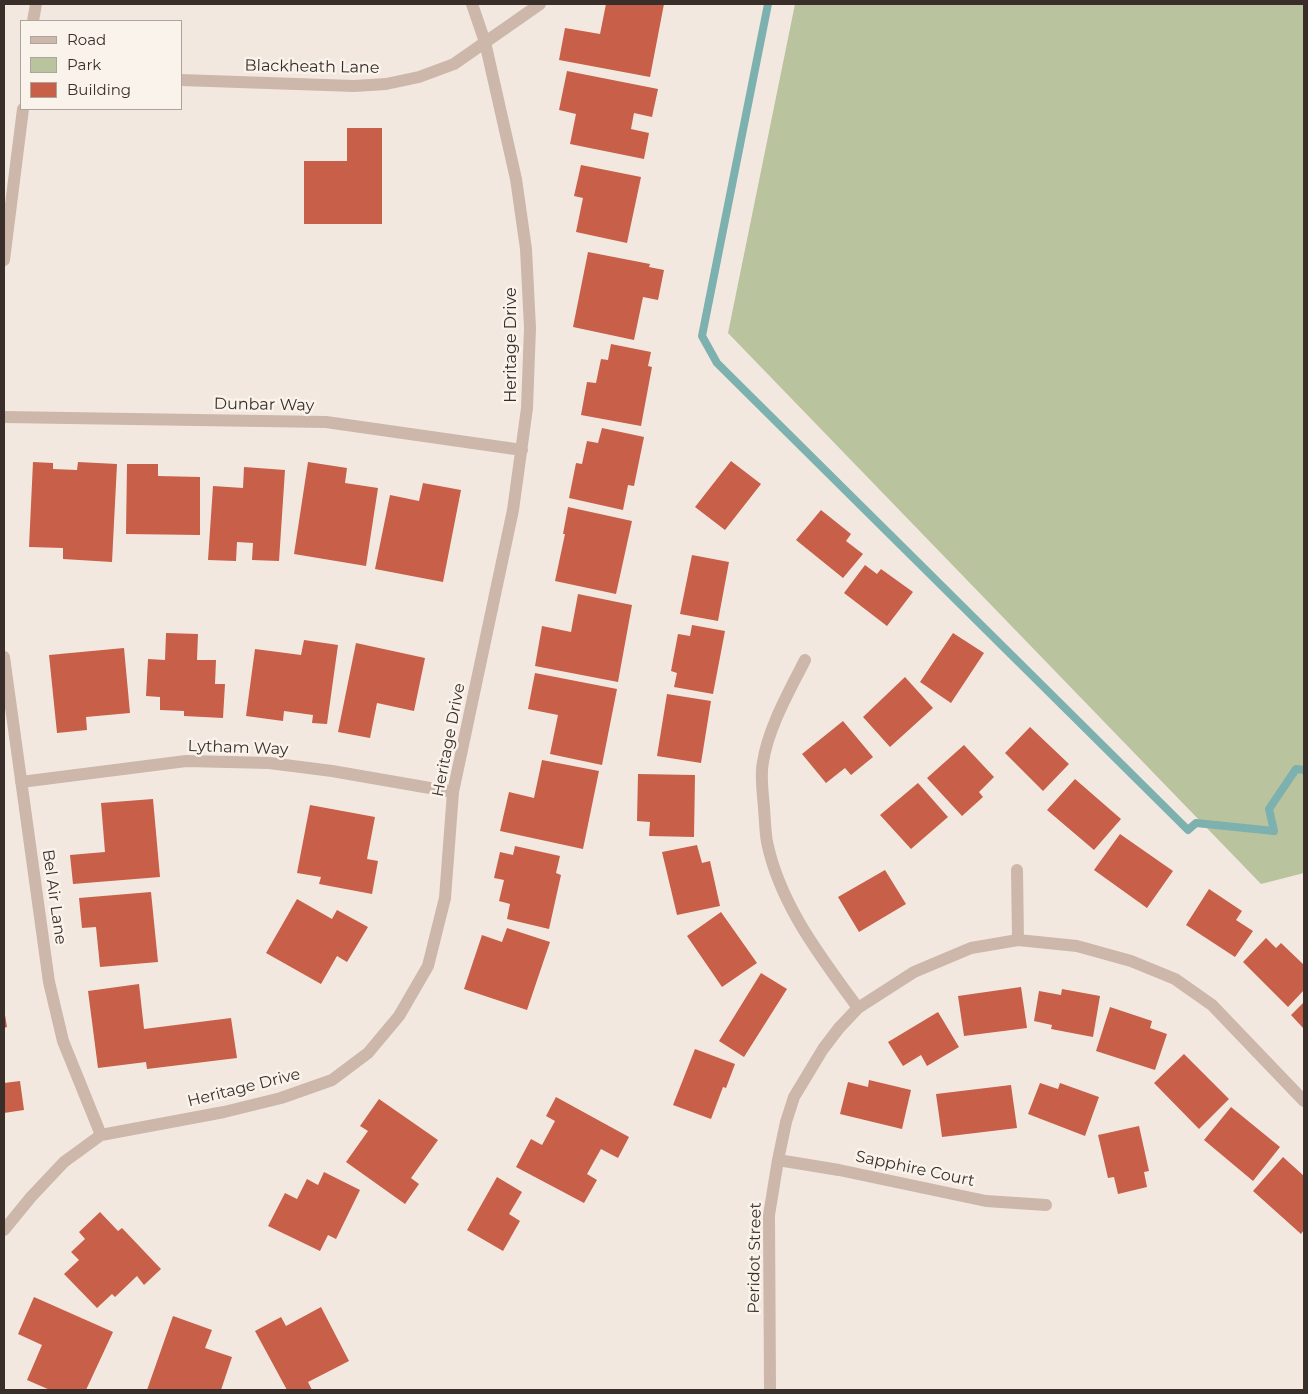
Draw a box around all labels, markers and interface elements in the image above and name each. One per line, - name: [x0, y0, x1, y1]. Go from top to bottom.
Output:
- legend: [20, 20, 182, 110]
- text: Road: [67, 30, 106, 49]
- text: Park: [67, 55, 101, 74]
- street label: Blackheath Lane: [244, 56, 380, 78]
- text: Building: [67, 80, 131, 99]
- street label: Heritage Drive: [501, 287, 521, 403]
- street label: Dunbar Way: [214, 395, 314, 415]
- street label: Heritage Drive: [429, 681, 469, 799]
- street label: Lytham Way: [187, 737, 289, 759]
- street label: Bel Air Lane: [38, 848, 70, 946]
- street label: Heritage Drive: [186, 1065, 302, 1111]
- street label: Sapphire Court: [854, 1147, 976, 1191]
- street label: Peridot Street: [744, 1202, 766, 1314]

